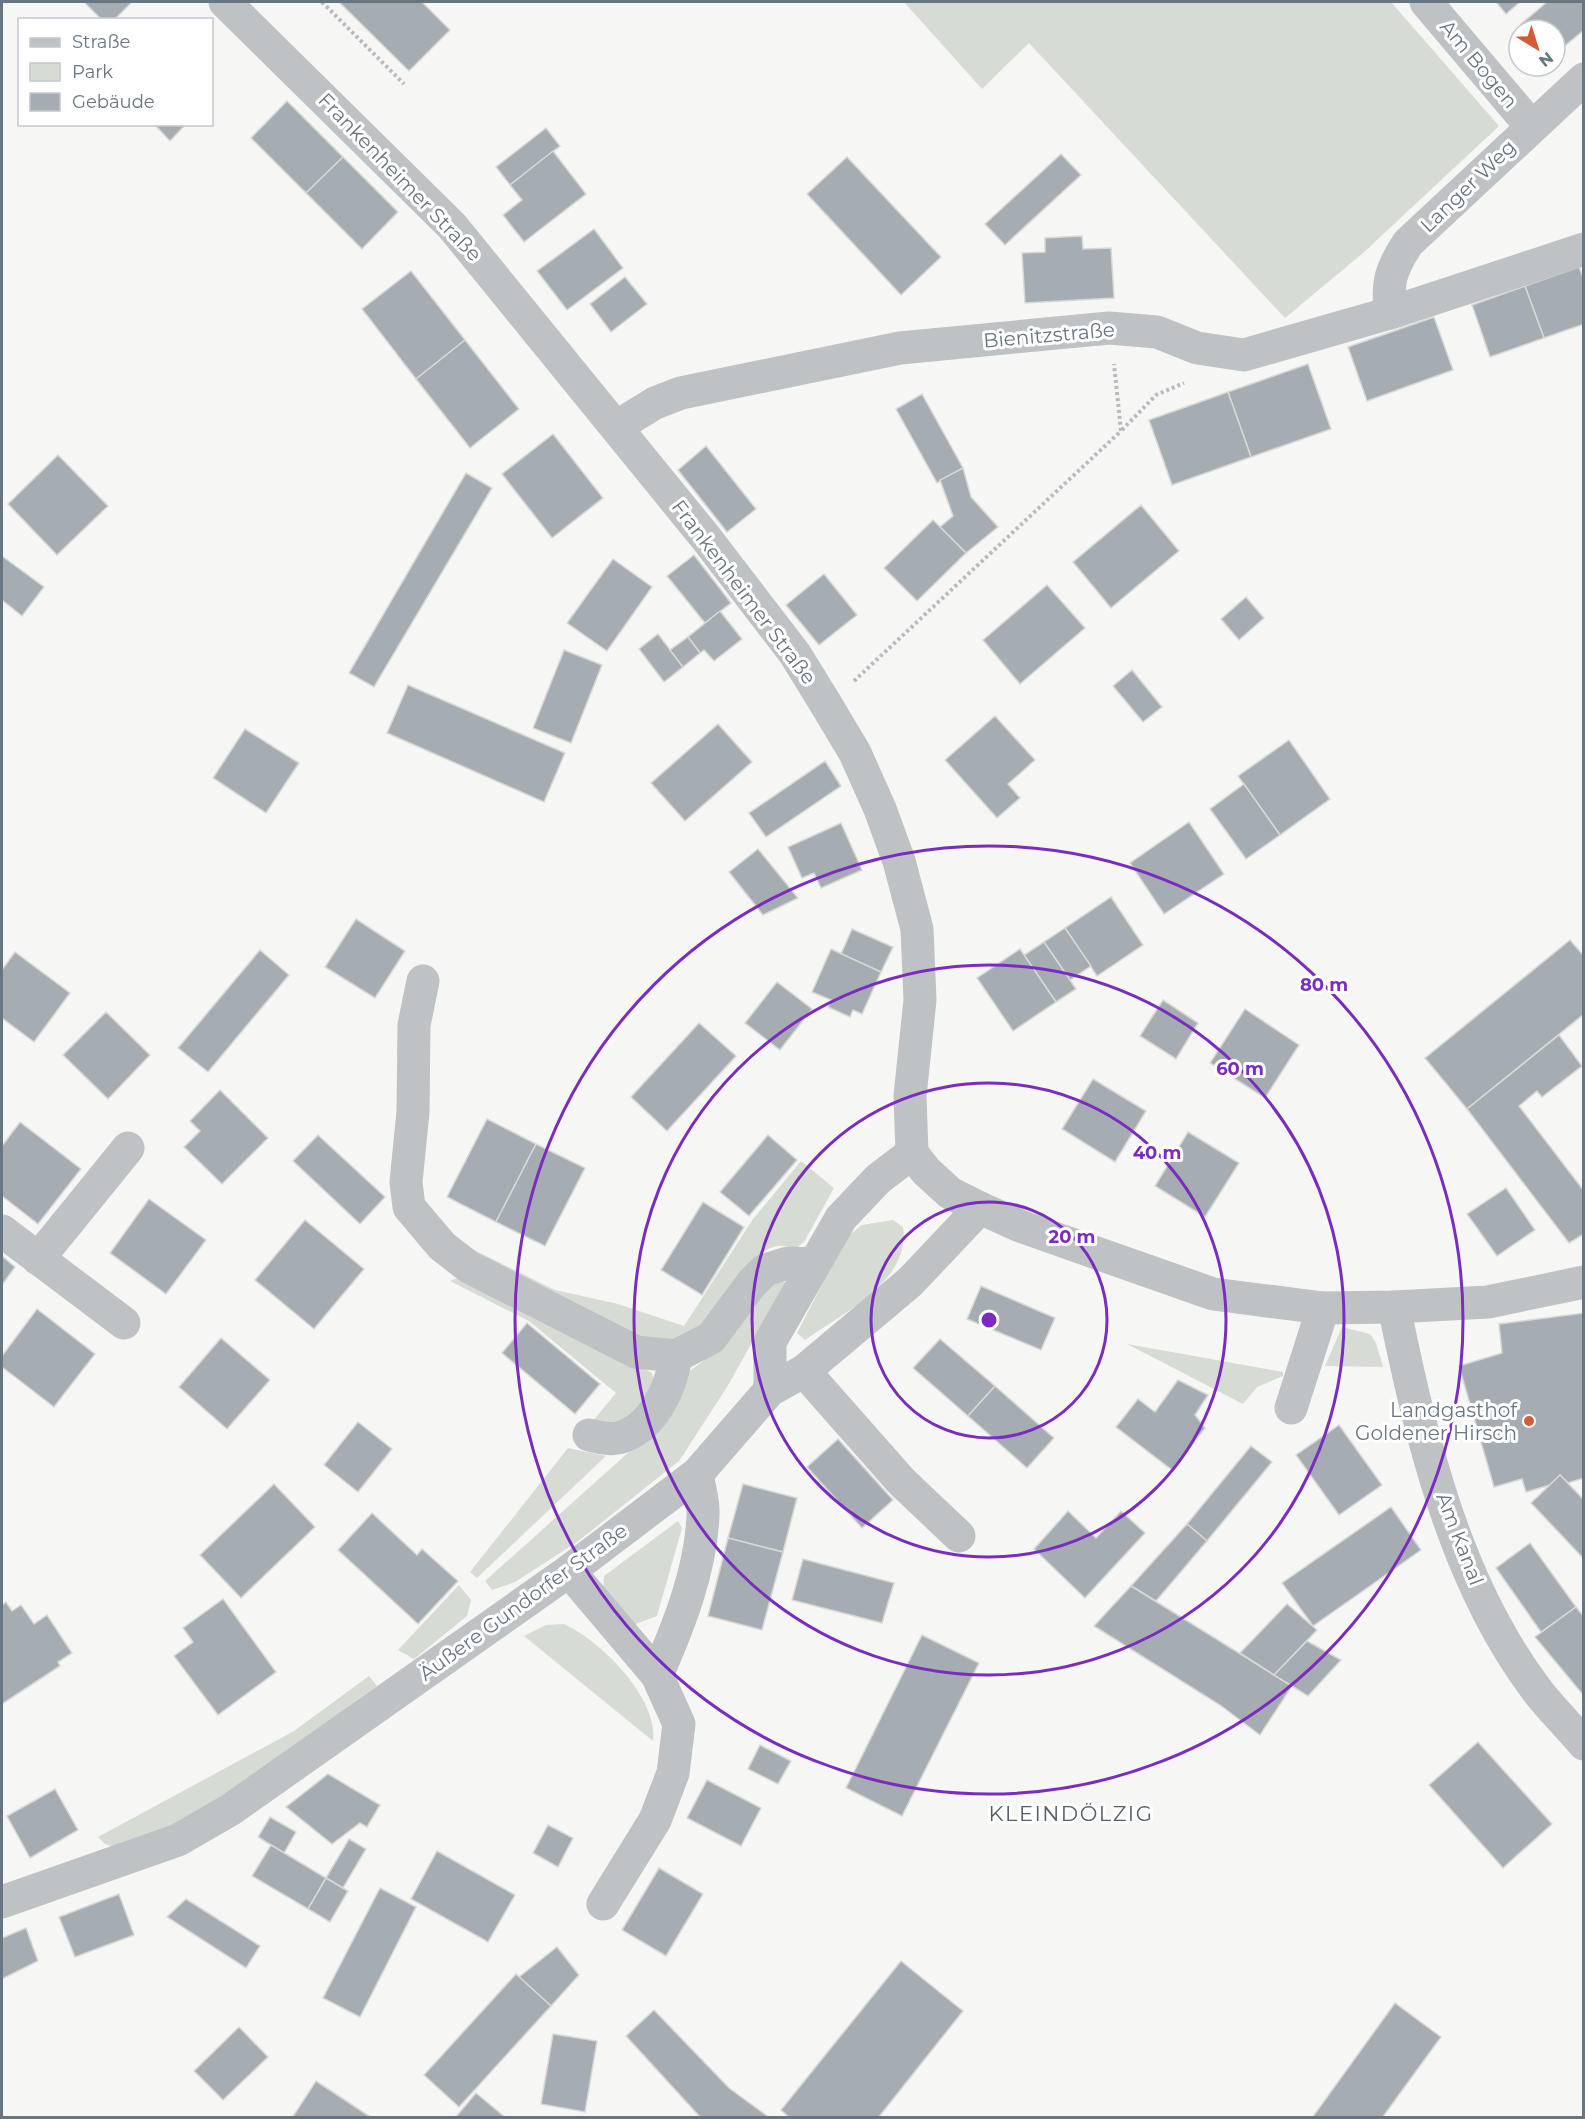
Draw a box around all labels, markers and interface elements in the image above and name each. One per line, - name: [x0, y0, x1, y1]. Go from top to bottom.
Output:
- street label: Am Bogen: [1435, 15, 1523, 113]
- legend: [18, 18, 213, 126]
- north arrow: [1507, 18, 1567, 78]
- text: Straße: [72, 31, 131, 53]
- text: N: [1535, 48, 1557, 71]
- text: Park: [72, 61, 113, 83]
- street label: Frankenheimer Straße: [313, 88, 487, 266]
- text: Gebäude: [72, 91, 155, 113]
- street label: Langer Weg: [1415, 135, 1521, 237]
- street label: Bienitzstraße: [982, 317, 1116, 353]
- street label: Frankenheimer Straße: [667, 495, 821, 689]
- text: 80 m: [1300, 974, 1348, 996]
- text: 60 m: [1216, 1058, 1264, 1080]
- text: 40 m: [1133, 1142, 1181, 1164]
- text: 20 m: [1049, 1226, 1095, 1248]
- centre of rings: [979, 1310, 999, 1330]
- place label: Landgasthof Goldener Hirsch: [1355, 1398, 1518, 1445]
- marker: Landgasthof Goldener Hirsch: [1522, 1414, 1536, 1428]
- street label: Am Kanal: [1431, 1489, 1489, 1589]
- street label: Äußere Gundorfer Straße: [414, 1518, 632, 1686]
- district label: KLEINDÖLZIG: [989, 1801, 1153, 1826]

